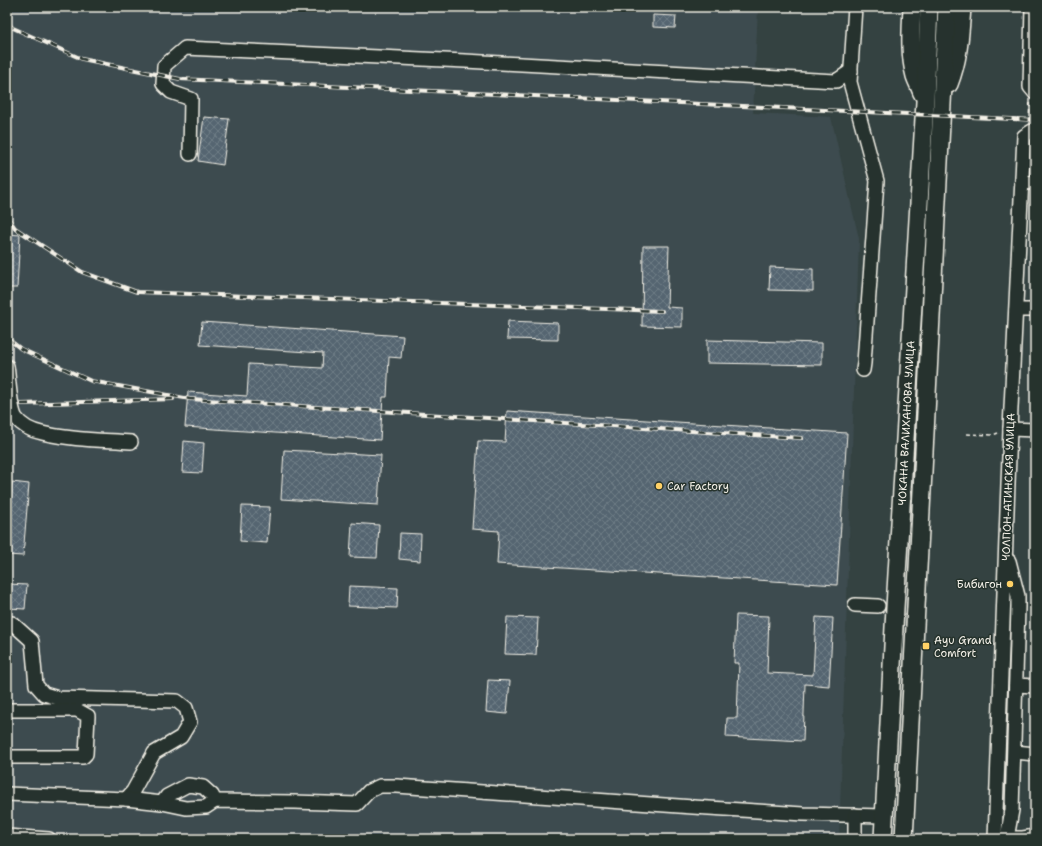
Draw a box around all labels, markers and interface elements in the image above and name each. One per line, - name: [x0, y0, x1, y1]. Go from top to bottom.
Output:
- street label: ЧОКАНА ВАЛИХАНОВА УЛИЦА: [895, 340, 918, 506]
- street label: ЧОЛПОН-АТИНСКАЯ УЛИЦА: [998, 413, 1019, 561]
- place label: Car Factory: [667, 479, 729, 494]
- marker: Car Factory: [654, 481, 664, 491]
- place label: Бибигон: [957, 577, 1002, 592]
- marker: Бибигон: [1005, 579, 1015, 589]
- place label: Ayu Grand Comfort: [934, 633, 992, 661]
- marker: Ayu Grand Comfort: [921, 641, 931, 651]

